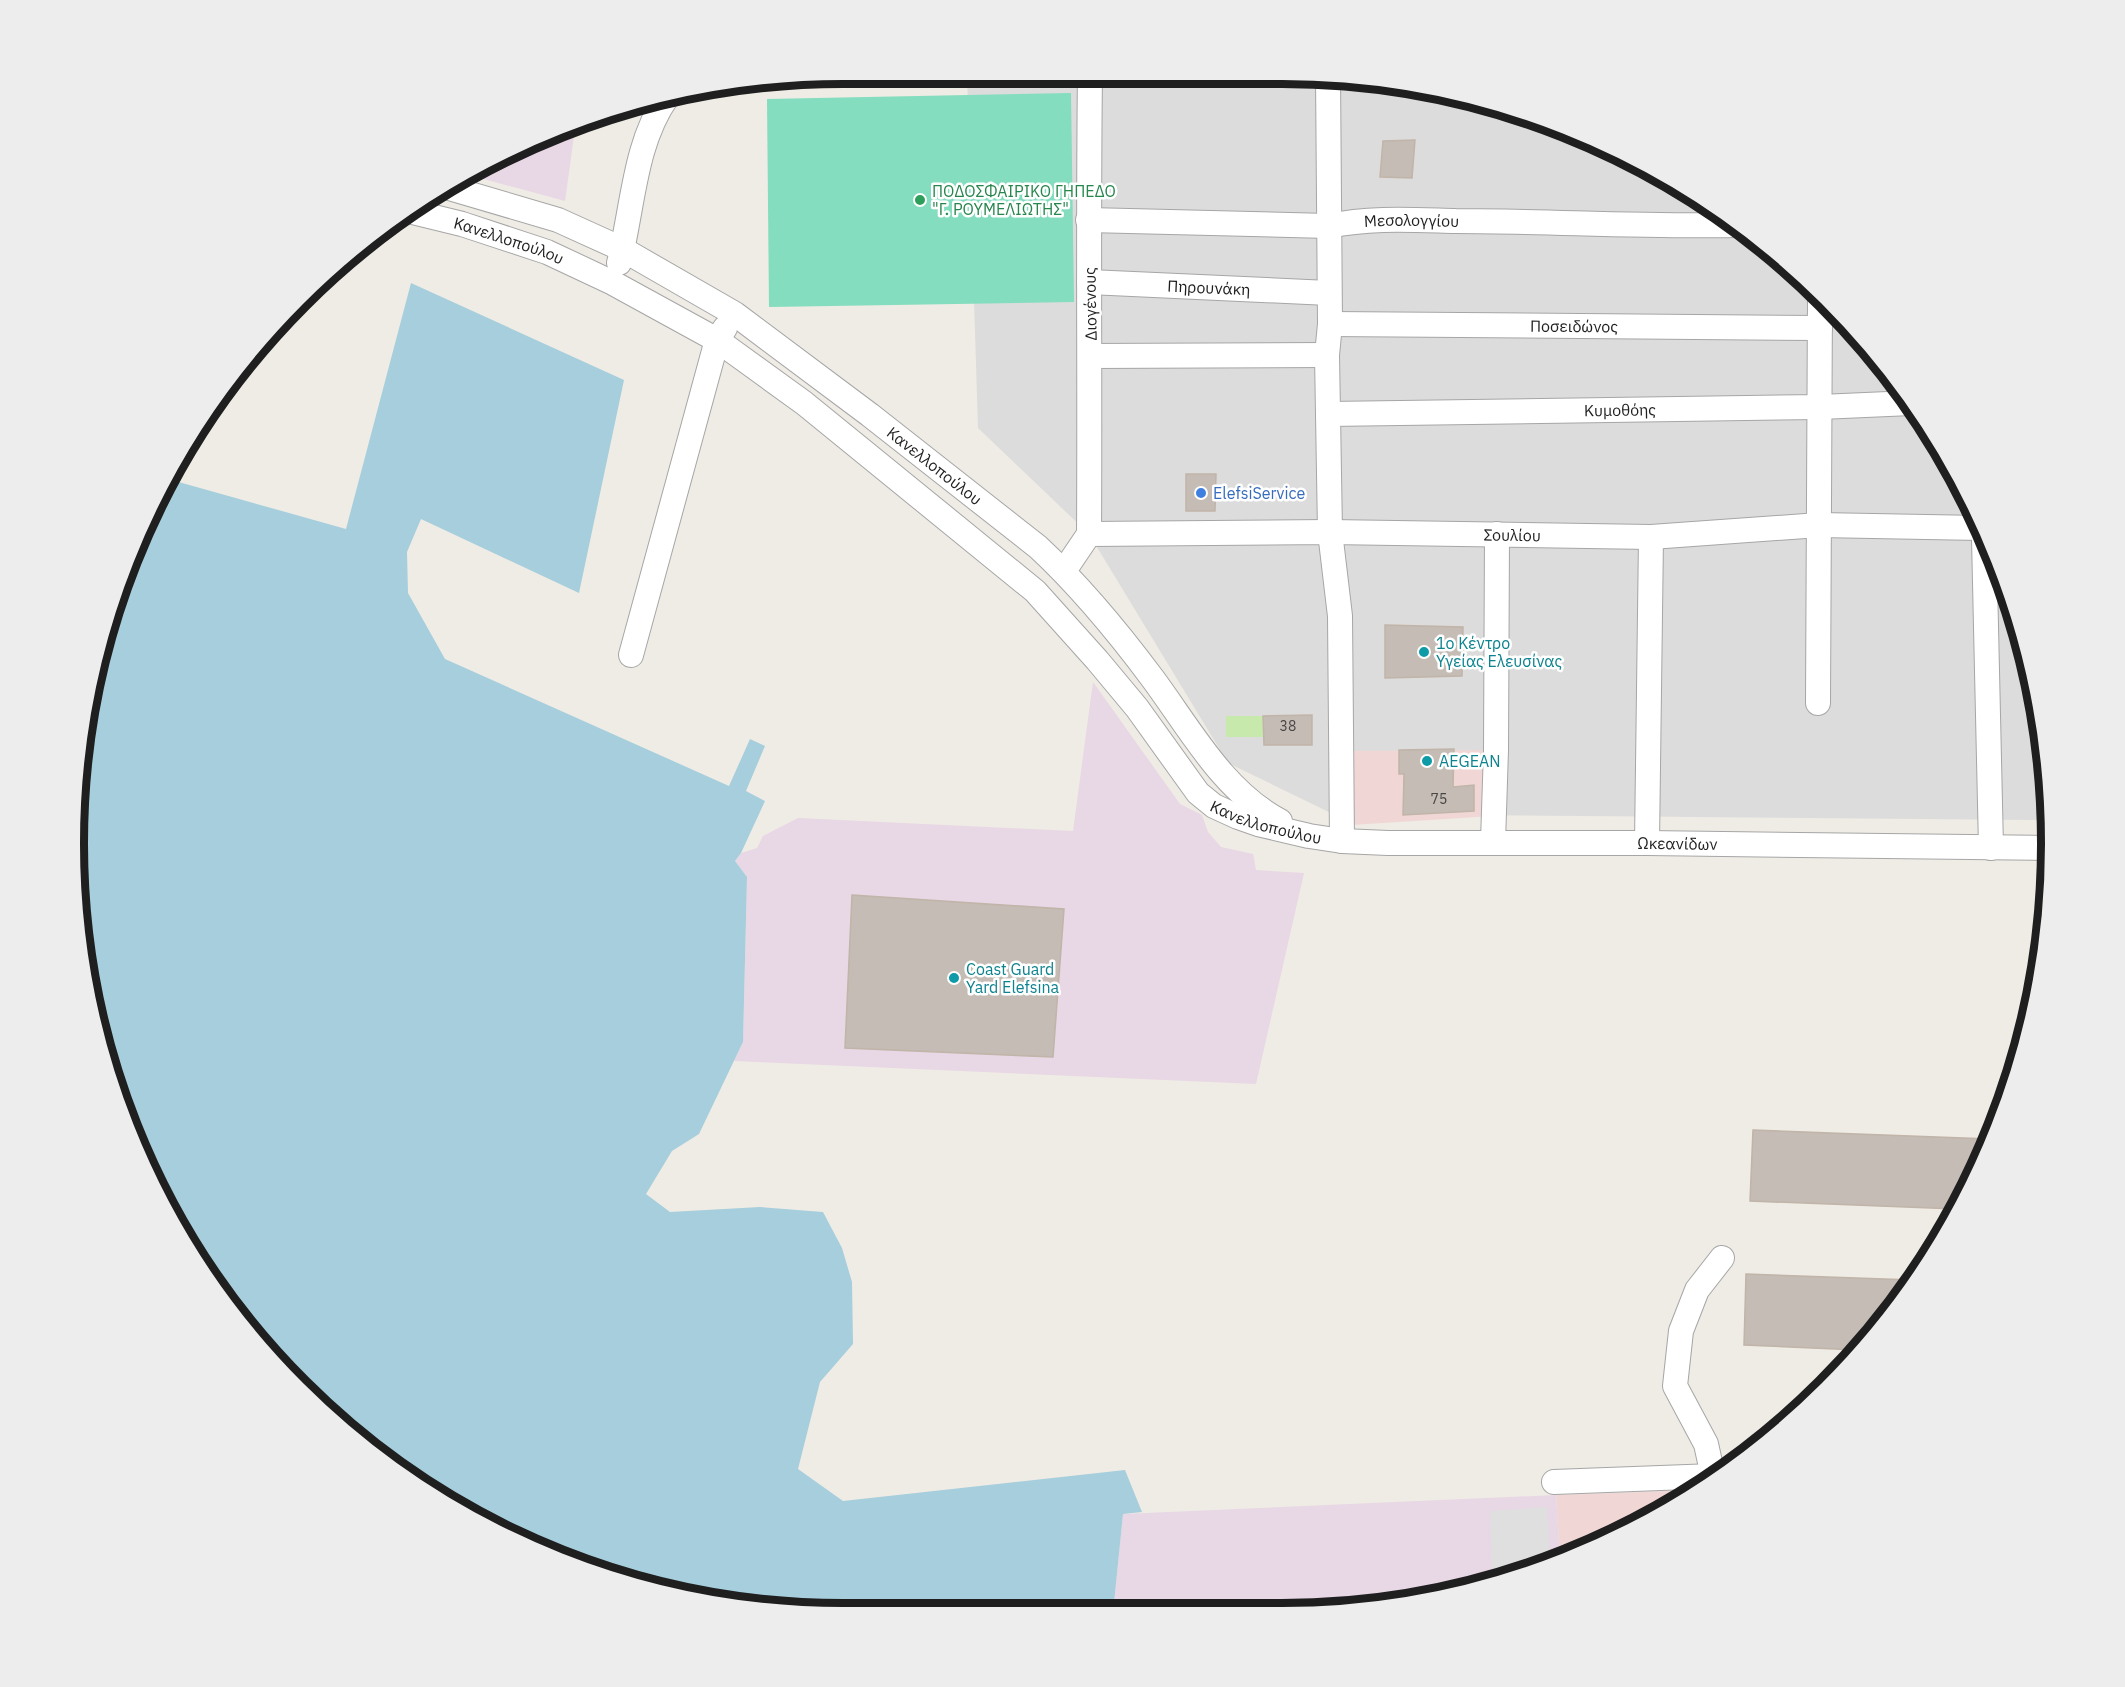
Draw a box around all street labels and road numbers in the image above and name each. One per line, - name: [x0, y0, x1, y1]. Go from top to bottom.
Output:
- street label: Μεσολογγίου: [1363, 210, 1459, 231]
- street label: Κανελλοπούλου: [452, 212, 567, 269]
- street label: Διογένους: [1079, 267, 1101, 341]
- street label: Πηρουνάκη: [1167, 276, 1251, 299]
- street label: Ποσειδώνος: [1530, 316, 1618, 336]
- street label: Κυμοθόης: [1584, 399, 1656, 420]
- street label: Κανελλοπούλου: [883, 422, 986, 509]
- street label: Σουλίου: [1484, 524, 1541, 545]
- street label: Κανελλοπούλου: [1207, 796, 1323, 848]
- street label: Ωκεανίδων: [1637, 833, 1718, 854]

